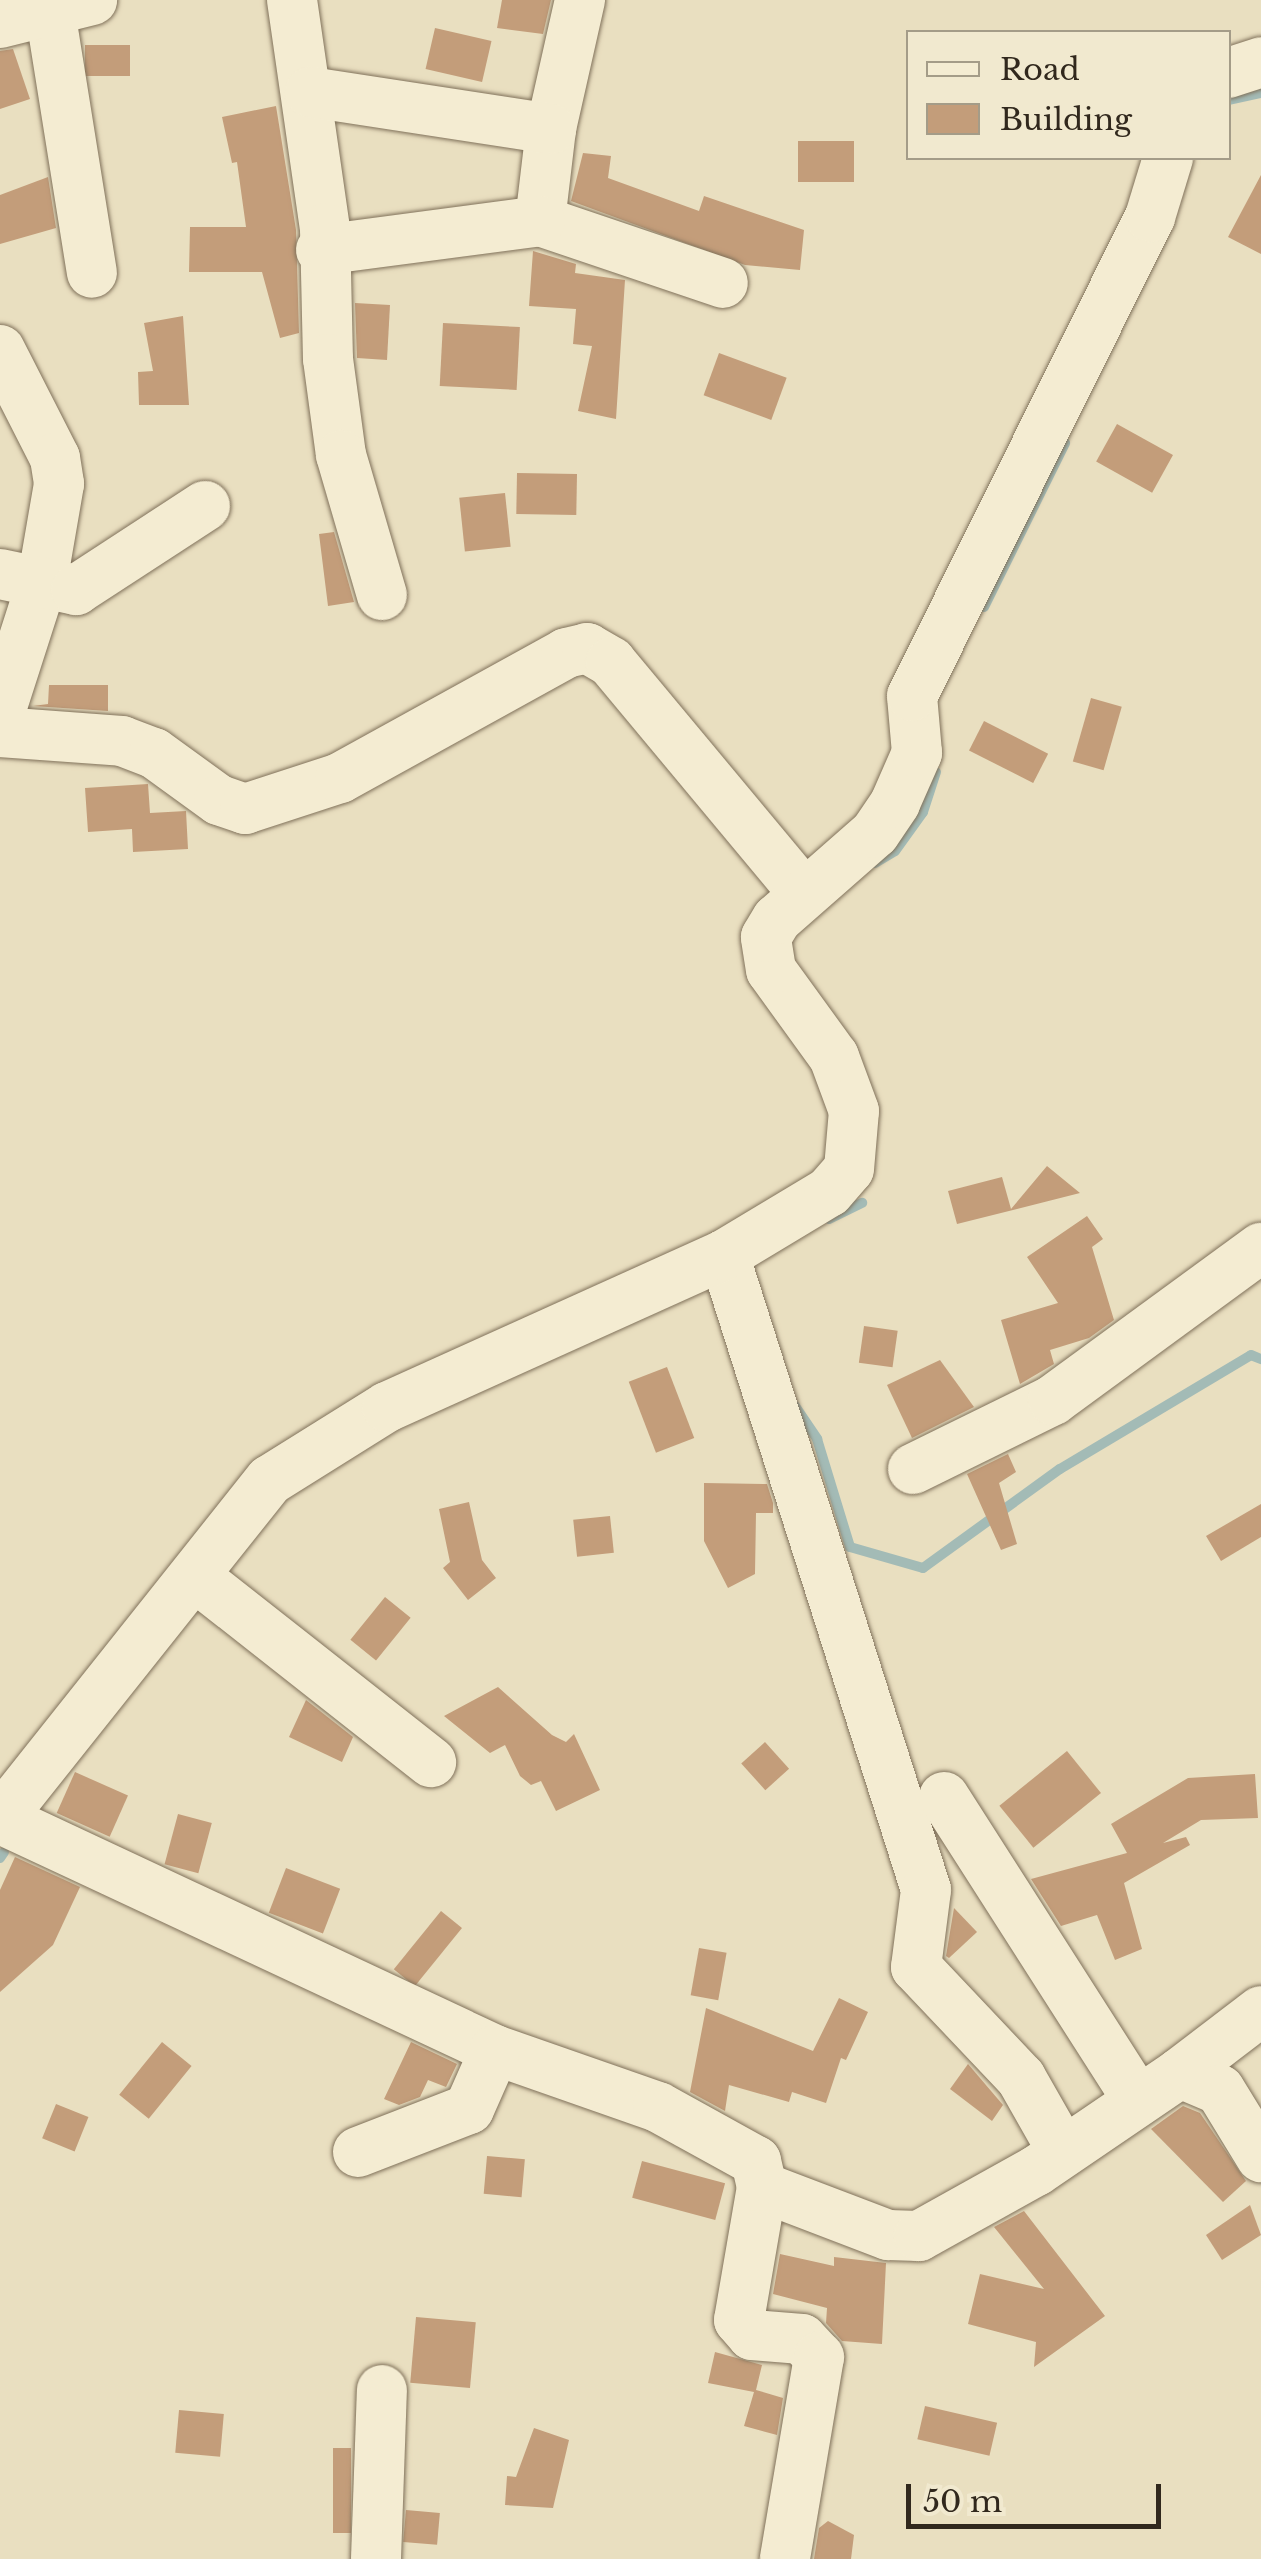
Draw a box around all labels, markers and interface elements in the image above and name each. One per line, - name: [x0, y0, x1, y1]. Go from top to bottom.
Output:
- legend: [906, 30, 1231, 160]
- text: Road: [1000, 51, 1080, 88]
- text: Building: [1000, 101, 1132, 138]
- scale bar: [911, 2464, 1166, 2526]
- text: 50 m: [923, 2483, 1002, 2520]

